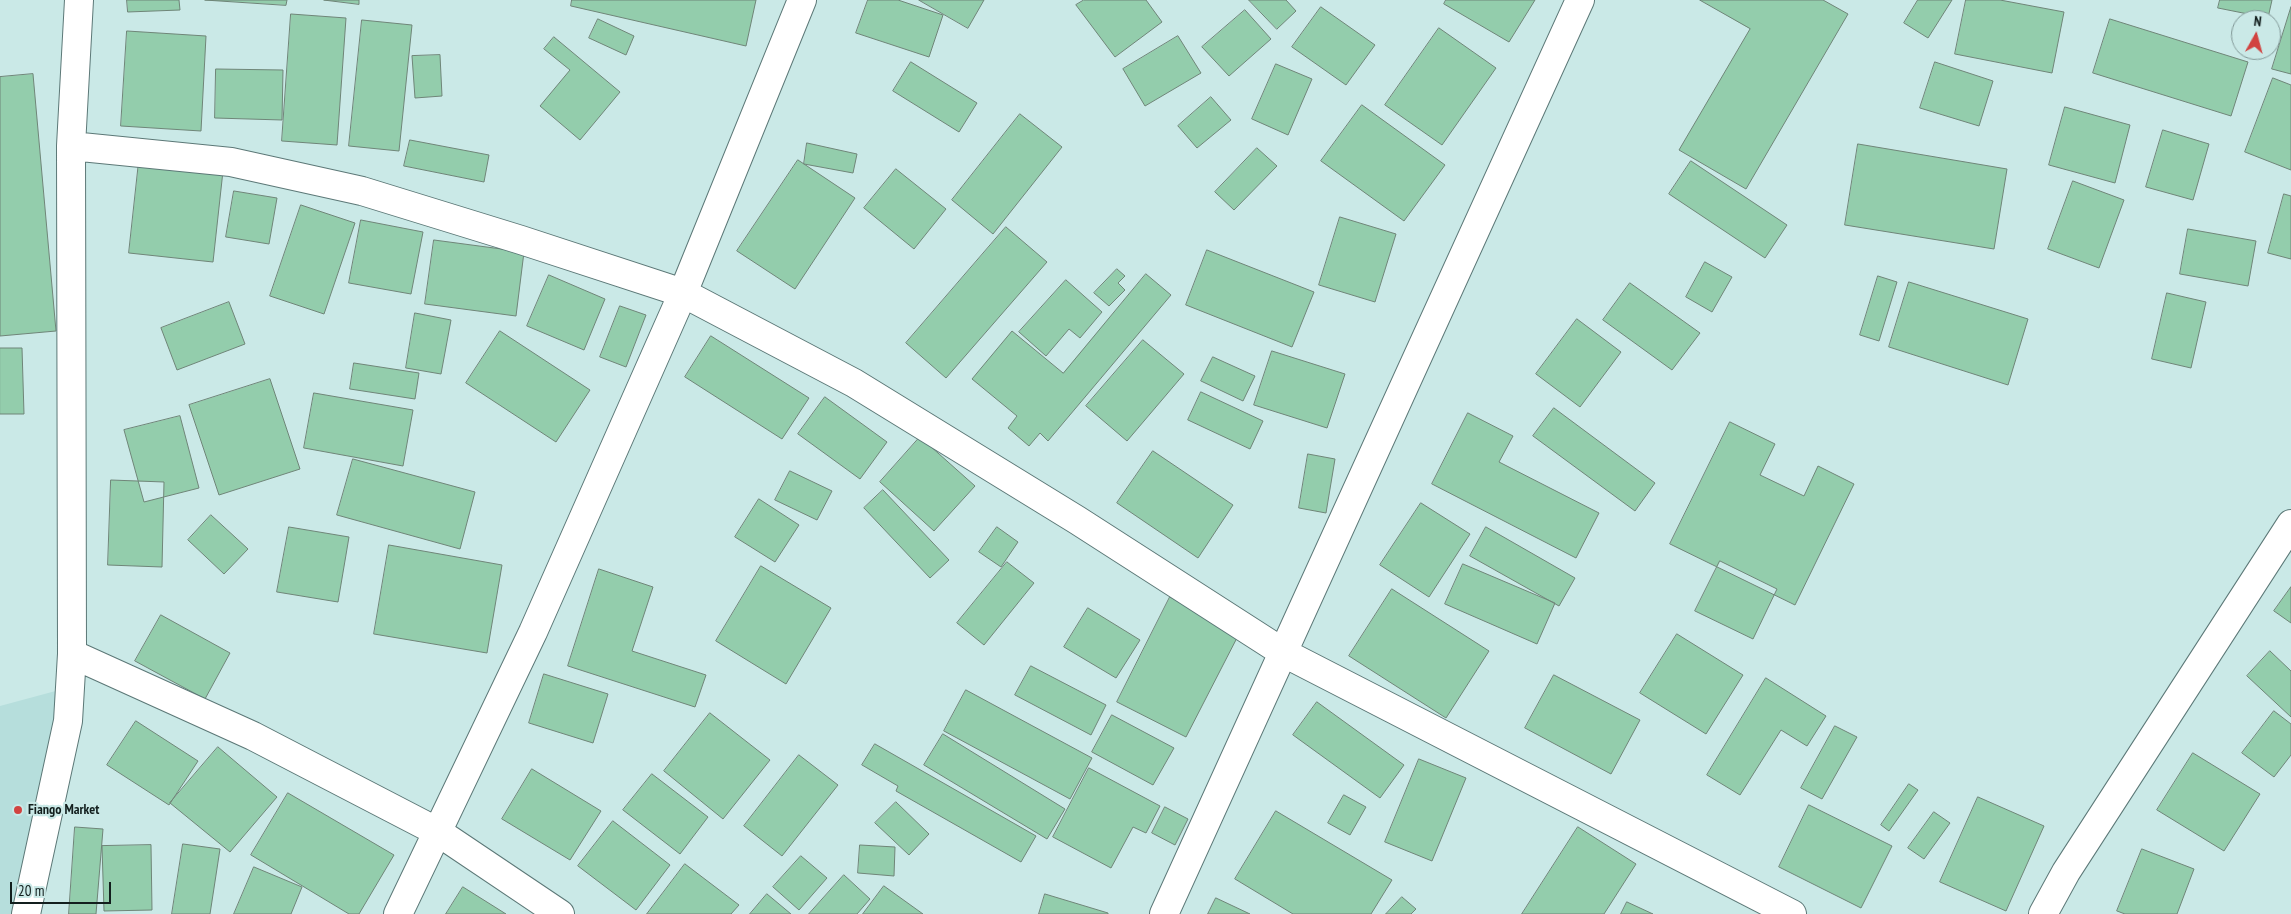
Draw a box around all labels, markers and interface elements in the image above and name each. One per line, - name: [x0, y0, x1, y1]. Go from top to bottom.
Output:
- north arrow: [2231, 10, 2281, 60]
- text: N: [2253, 12, 2263, 30]
- place label: Fiango Market: [28, 802, 99, 818]
- marker: Fiango Market: [12, 804, 24, 816]
- scale bar: [12, 872, 114, 904]
- text: 20 m: [18, 881, 44, 900]

